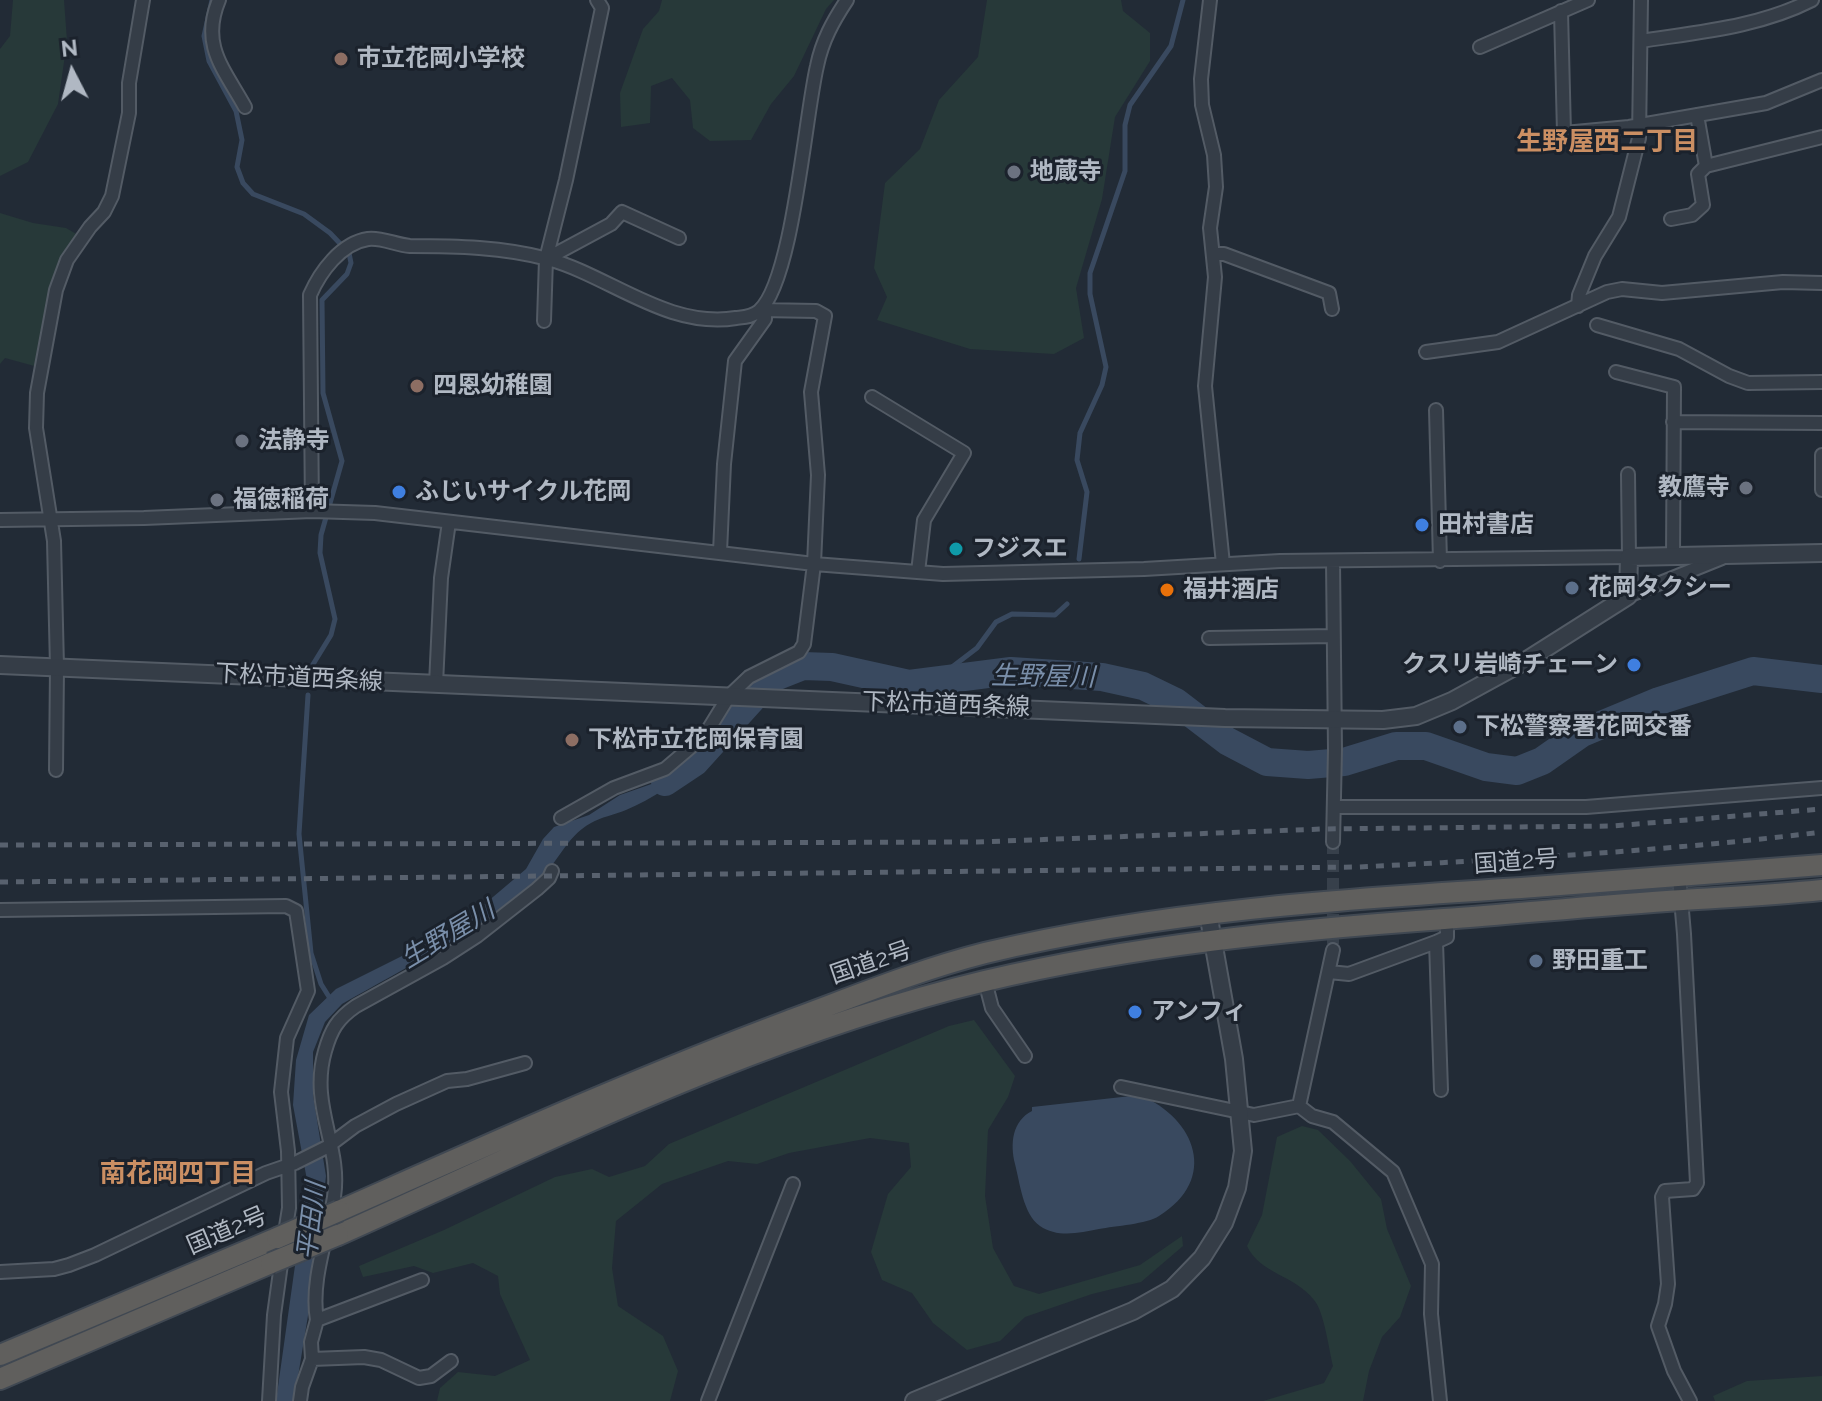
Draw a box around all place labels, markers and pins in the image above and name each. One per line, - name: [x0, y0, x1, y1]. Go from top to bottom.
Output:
- place label: 市立花岡小学校: [357, 45, 525, 73]
- marker: 市立花岡小学校: [332, 50, 350, 68]
- place label: 地蔵寺: [1030, 158, 1102, 186]
- marker: 地蔵寺: [1005, 163, 1023, 181]
- place label: 四恩幼稚園: [433, 372, 553, 400]
- marker: 四恩幼稚園: [408, 377, 426, 395]
- place label: 法静寺: [258, 427, 330, 455]
- marker: 法静寺: [233, 432, 251, 450]
- place label: 教鷹寺: [1658, 474, 1730, 502]
- place label: ふじいサイクル花岡: [415, 478, 631, 506]
- marker: 教鷹寺: [1737, 479, 1755, 497]
- marker: ふじいサイクル花岡: [390, 483, 408, 501]
- place label: 福徳稲荷: [233, 486, 329, 514]
- marker: 福徳稲荷: [208, 491, 226, 509]
- place label: 田村書店: [1438, 511, 1534, 539]
- marker: 田村書店: [1413, 516, 1431, 534]
- place label: フジスエ: [972, 535, 1068, 563]
- marker: フジスエ: [947, 540, 965, 558]
- place label: 花岡タクシー: [1588, 574, 1732, 602]
- place label: 福井酒店: [1183, 576, 1279, 604]
- marker: 花岡タクシー: [1563, 579, 1581, 597]
- marker: 福井酒店: [1158, 581, 1176, 599]
- place label: クスリ岩崎チェーン: [1402, 651, 1618, 679]
- marker: クスリ岩崎チェーン: [1625, 656, 1643, 674]
- place label: 下松警察署花岡交番: [1476, 713, 1692, 741]
- marker: 下松警察署花岡交番: [1451, 718, 1469, 736]
- place label: 下松市立花岡保育園: [588, 726, 804, 754]
- marker: 下松市立花岡保育園: [563, 731, 581, 749]
- place label: 野田重工: [1552, 947, 1648, 975]
- marker: 野田重工: [1527, 952, 1545, 970]
- place label: アンフィ: [1151, 998, 1247, 1026]
- marker: アンフィ: [1126, 1003, 1144, 1021]

